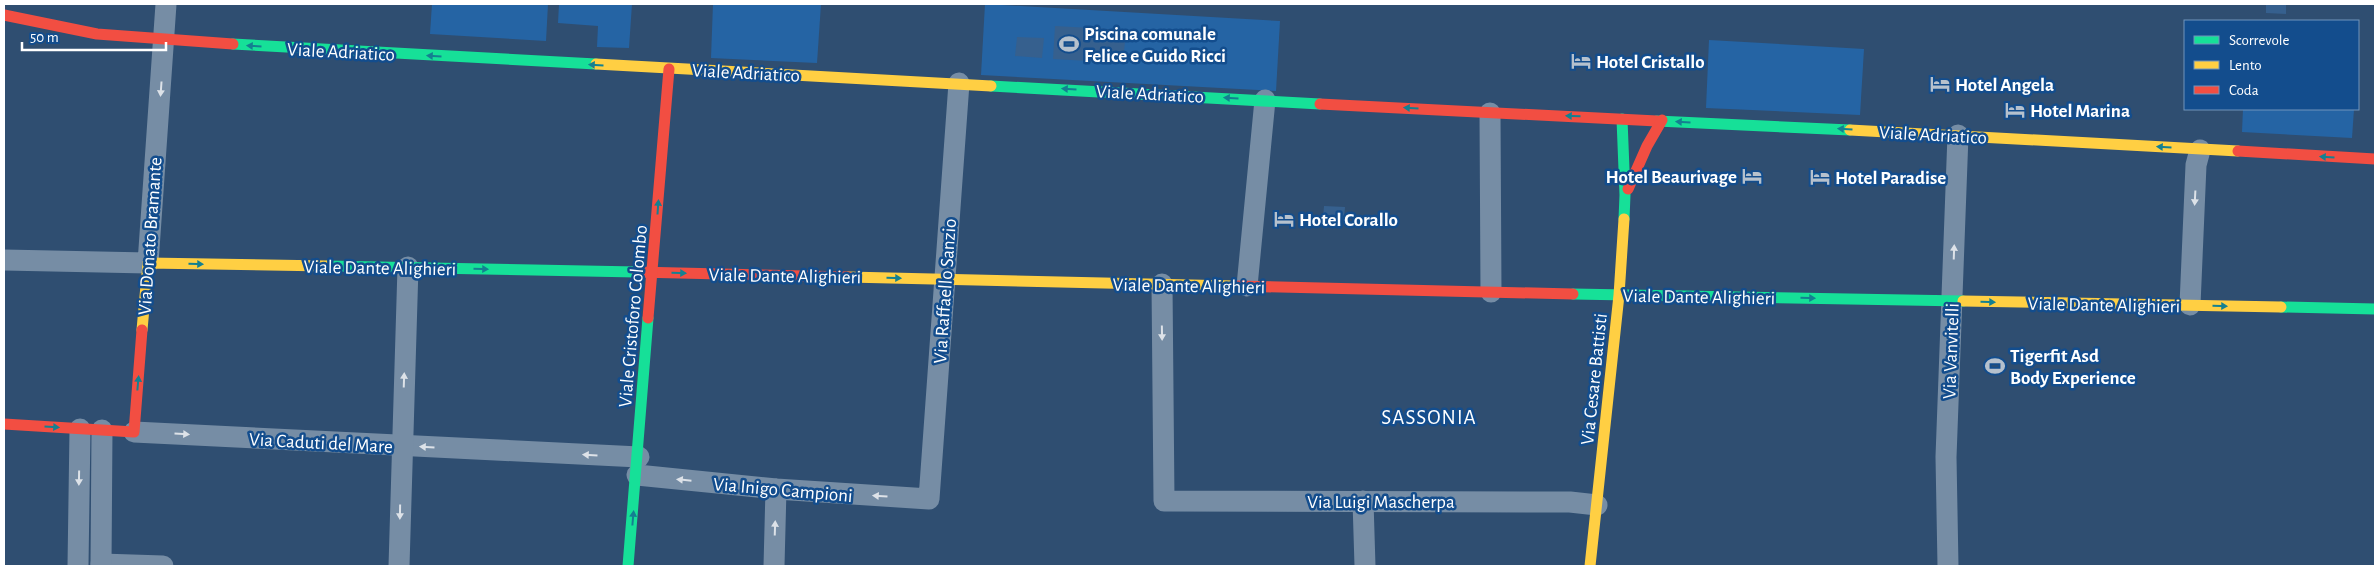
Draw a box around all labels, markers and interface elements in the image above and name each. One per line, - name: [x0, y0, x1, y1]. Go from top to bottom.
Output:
- scale bar: [22, 20, 166, 52]
- legend: [2184, 20, 2359, 110]
- place label: Piscina comunale Felice e Guido Ricci: [1084, 25, 1226, 66]
- text: 50 m: [30, 30, 59, 45]
- sports icon: Piscina comunale Felice e Guido Ricci: [1058, 33, 1080, 55]
- text: Scorrevole: [2229, 33, 2290, 48]
- street label: Viale Adriatico: [287, 40, 395, 65]
- one-way arrow: [246, 41, 262, 49]
- hotel icon: Hotel Cristallo: [1570, 50, 1592, 72]
- one-way arrow: [426, 51, 442, 59]
- place label: Hotel Cristallo: [1596, 53, 1705, 72]
- text: Lento: [2229, 58, 2262, 73]
- one-way arrow: [588, 60, 604, 68]
- street label: Viale Adriatico: [692, 61, 800, 86]
- hotel icon: Hotel Angela: [1929, 73, 1951, 95]
- place label: Hotel Angela: [1955, 76, 2054, 95]
- one-way arrow: [156, 81, 164, 97]
- street label: Viale Adriatico: [1096, 82, 1204, 107]
- text: Coda: [2229, 83, 2259, 98]
- one-way arrow: [1061, 84, 1077, 92]
- one-way arrow: [1223, 93, 1239, 101]
- hotel icon: Hotel Marina: [2004, 99, 2026, 121]
- place label: Hotel Marina: [2030, 102, 2130, 121]
- one-way arrow: [1403, 103, 1419, 111]
- one-way arrow: [1565, 112, 1581, 120]
- one-way arrow: [1674, 117, 1690, 125]
- street label: Viale Adriatico: [1879, 123, 1987, 148]
- one-way arrow: [1837, 125, 1853, 133]
- one-way arrow: [2156, 143, 2172, 151]
- one-way arrow: [2318, 152, 2334, 160]
- street label: Via Donato Bramante: [136, 157, 165, 316]
- hotel icon: Hotel Beaurivage: [1741, 165, 1763, 187]
- hotel icon: Hotel Paradise: [1809, 166, 1831, 188]
- place label: Hotel Beaurivage: [1606, 168, 1737, 187]
- place label: Hotel Paradise: [1835, 169, 1946, 188]
- one-way arrow: [2191, 190, 2199, 206]
- one-way arrow: [655, 198, 663, 214]
- hotel icon: Hotel Corallo: [1273, 208, 1295, 230]
- place label: Hotel Corallo: [1299, 211, 1398, 230]
- street label: Via Raffaello Sanzio: [931, 218, 960, 364]
- street label: Viale Cristoforo Colombo: [616, 224, 651, 408]
- one-way arrow: [1950, 244, 1958, 260]
- street label: Viale Dante Alighieri: [304, 258, 456, 279]
- one-way arrow: [189, 260, 205, 268]
- one-way arrow: [474, 265, 490, 273]
- street label: Viale Dante Alighieri: [709, 266, 861, 287]
- one-way arrow: [671, 269, 687, 277]
- one-way arrow: [886, 274, 902, 282]
- street label: Viale Dante Alighieri: [1113, 276, 1265, 297]
- street label: Viale Dante Alighieri: [1623, 287, 1775, 308]
- one-way arrow: [1800, 294, 1816, 302]
- street label: Viale Dante Alighieri: [2028, 295, 2180, 316]
- one-way arrow: [1980, 298, 1996, 306]
- one-way arrow: [2213, 302, 2229, 310]
- street label: Via Vanvitelli: [1940, 303, 1963, 399]
- street label: Via Cesare Battisti: [1578, 312, 1611, 446]
- one-way arrow: [1158, 325, 1166, 341]
- place label: Tigerfit Asd Body Experience: [2010, 347, 2136, 388]
- sports icon: Tigerfit Asd Body Experience: [1984, 355, 2006, 377]
- one-way arrow: [401, 372, 409, 388]
- one-way arrow: [134, 375, 142, 391]
- district label: SASSONIA: [1381, 407, 1477, 428]
- one-way arrow: [45, 424, 61, 432]
- street label: Via Caduti del Mare: [249, 430, 393, 457]
- one-way arrow: [175, 431, 191, 439]
- one-way arrow: [419, 443, 435, 451]
- one-way arrow: [582, 451, 598, 459]
- one-way arrow: [75, 470, 83, 486]
- street label: Via Inigo Campioni: [712, 475, 853, 506]
- one-way arrow: [675, 476, 691, 484]
- one-way arrow: [872, 492, 888, 500]
- street label: Via Luigi Mascherpa: [1307, 493, 1455, 512]
- one-way arrow: [396, 505, 404, 521]
- one-way arrow: [629, 509, 637, 525]
- one-way arrow: [771, 520, 779, 536]

